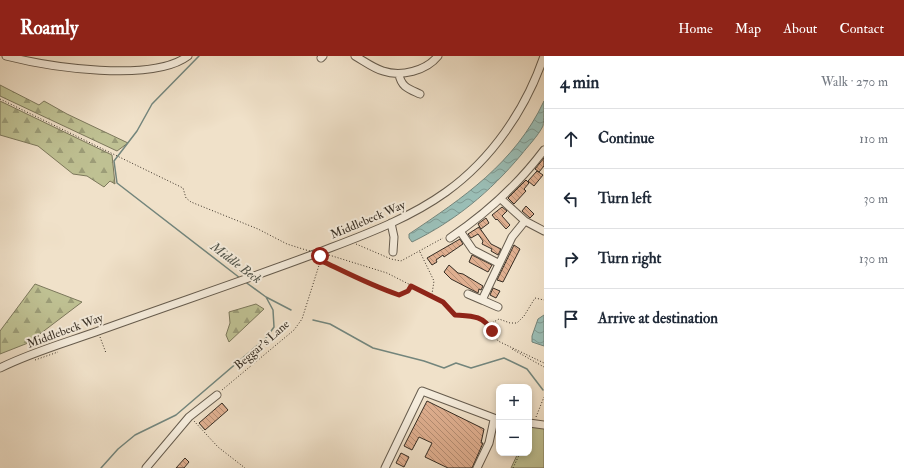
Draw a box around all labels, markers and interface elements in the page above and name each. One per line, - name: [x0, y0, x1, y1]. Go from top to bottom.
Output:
- text: Roamly: [20, 16, 78, 40]
- text: Home: [678, 20, 713, 37]
- text: Map: [735, 20, 761, 37]
- text: About: [783, 20, 817, 37]
- text: Contact: [839, 20, 884, 37]
- text: 4 min: [560, 72, 599, 93]
- text: Walk · 270 m: [821, 74, 888, 90]
- icon: ahead: [560, 128, 582, 150]
- text: Continue: [598, 129, 654, 148]
- text: 110 m: [859, 131, 888, 147]
- icon: left: [560, 188, 582, 210]
- text: Turn left: [598, 189, 652, 208]
- text: 30 m: [864, 191, 888, 207]
- street label: Middlebeck Way: [328, 197, 408, 243]
- water label: Middle Beck: [207, 238, 265, 287]
- route start: [311, 247, 329, 265]
- icon: right: [560, 248, 582, 270]
- text: Turn right: [598, 249, 661, 268]
- text: 130 m: [859, 251, 888, 267]
- icon: arrive: [560, 308, 582, 330]
- text: Arrive at destination: [598, 309, 718, 328]
- street label: Middlebeck Way: [25, 310, 106, 352]
- street label: Beggar's Lane: [231, 317, 293, 373]
- route end: [483, 322, 501, 340]
- map controls: [496, 384, 532, 456]
- button: +: [496, 384, 532, 420]
- button: −: [496, 420, 532, 456]

